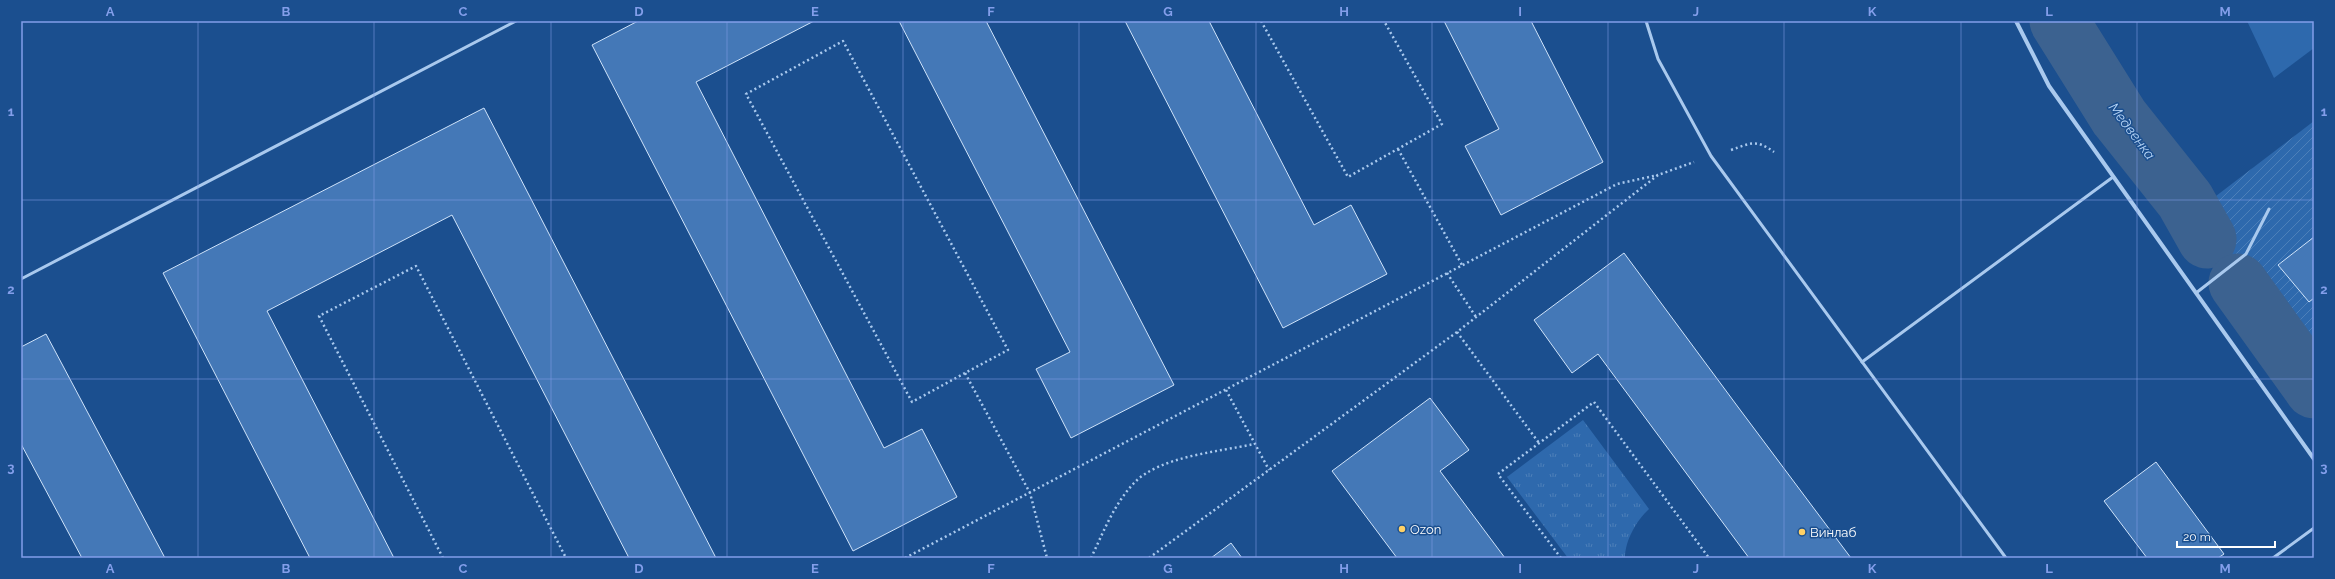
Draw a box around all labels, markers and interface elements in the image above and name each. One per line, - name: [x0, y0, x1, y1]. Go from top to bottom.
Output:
- text: A: [106, 4, 115, 19]
- text: B: [282, 4, 291, 19]
- text: C: [459, 4, 468, 19]
- text: D: [634, 4, 644, 19]
- text: E: [811, 4, 819, 19]
- text: F: [987, 4, 995, 19]
- text: G: [1163, 4, 1173, 19]
- text: H: [1339, 4, 1349, 19]
- text: I: [1518, 4, 1522, 19]
- text: J: [1693, 4, 1699, 19]
- text: K: [1868, 4, 1877, 19]
- text: L: [2045, 4, 2053, 19]
- text: M: [2219, 4, 2231, 19]
- water label: Медвенка: [2106, 100, 2158, 162]
- text: 1: [8, 104, 15, 119]
- text: 1: [2321, 104, 2328, 119]
- text: 2: [7, 282, 15, 297]
- text: 2: [2320, 282, 2328, 297]
- text: 3: [7, 460, 15, 475]
- text: 3: [2320, 460, 2328, 475]
- place label: Ozon: [1410, 522, 1441, 537]
- scale bar: [2177, 523, 2275, 549]
- marker: Ozon: [1397, 524, 1407, 534]
- place label: Винлаб: [1810, 525, 1856, 540]
- marker: Винлаб: [1797, 527, 1807, 537]
- text: 20 m: [2183, 530, 2211, 544]
- text: A: [106, 561, 115, 576]
- text: B: [282, 561, 291, 576]
- text: C: [459, 561, 468, 576]
- text: D: [634, 561, 644, 576]
- text: E: [811, 561, 819, 576]
- text: F: [987, 561, 995, 576]
- text: G: [1163, 561, 1173, 576]
- text: H: [1339, 561, 1349, 576]
- text: I: [1518, 561, 1522, 576]
- text: J: [1693, 561, 1699, 576]
- text: K: [1868, 561, 1877, 576]
- text: L: [2045, 561, 2053, 576]
- text: M: [2219, 561, 2231, 576]

